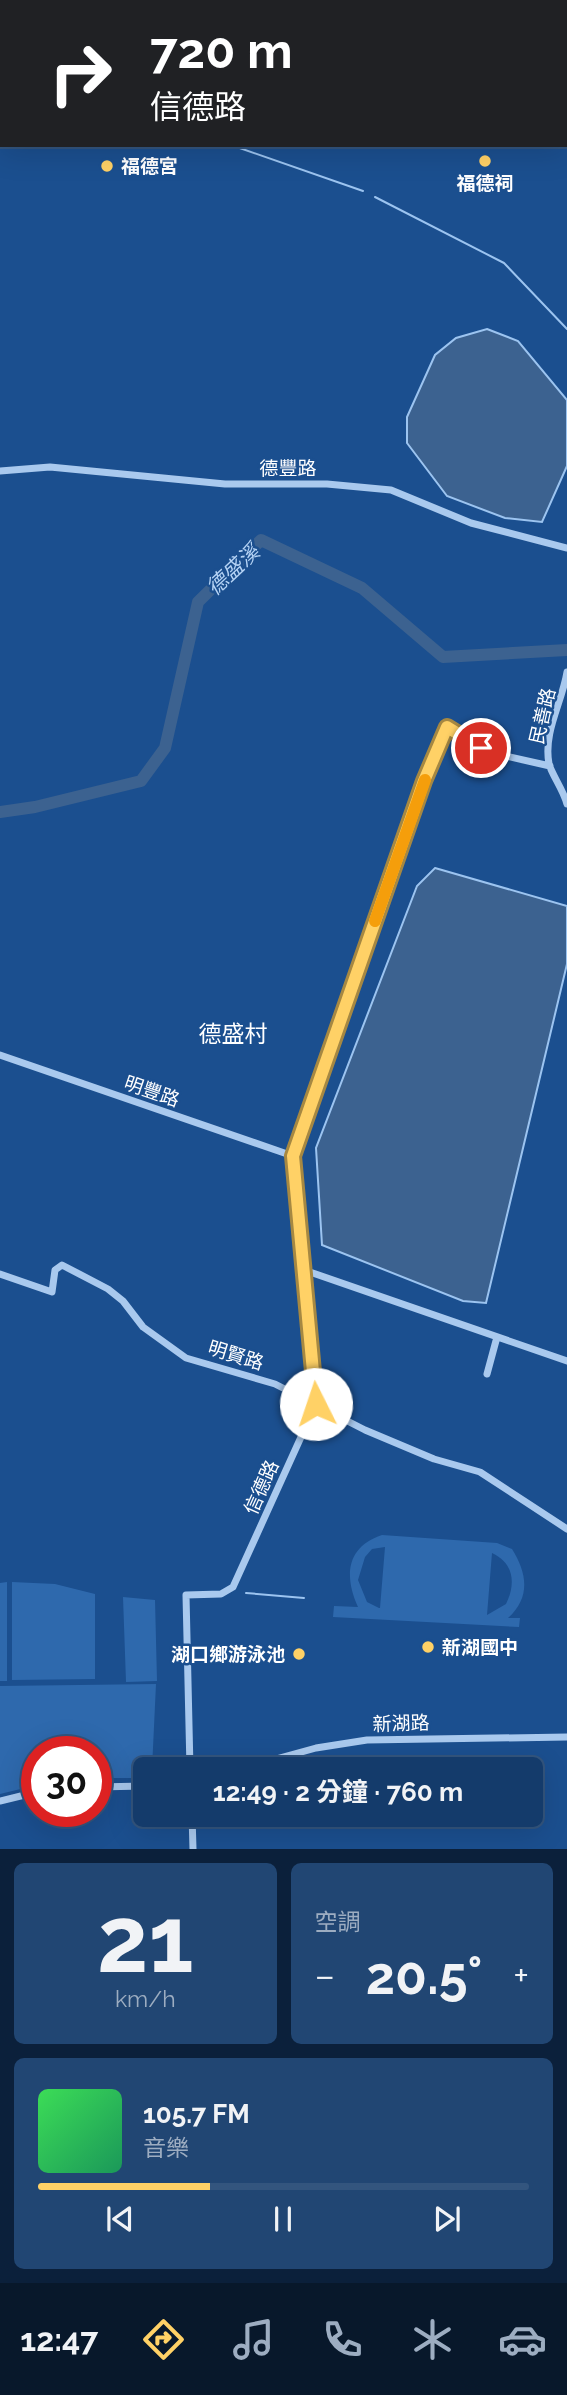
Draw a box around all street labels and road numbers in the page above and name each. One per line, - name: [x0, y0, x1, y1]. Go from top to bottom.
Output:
- street label: 德豐路: [259, 457, 317, 479]
- street label: 民善路: [525, 686, 559, 746]
- street label: 明豐路: [121, 1071, 183, 1111]
- street label: 明賢路: [206, 1336, 266, 1374]
- street label: 信德路: [239, 1456, 283, 1518]
- street label: 新湖路: [372, 1711, 430, 1735]

